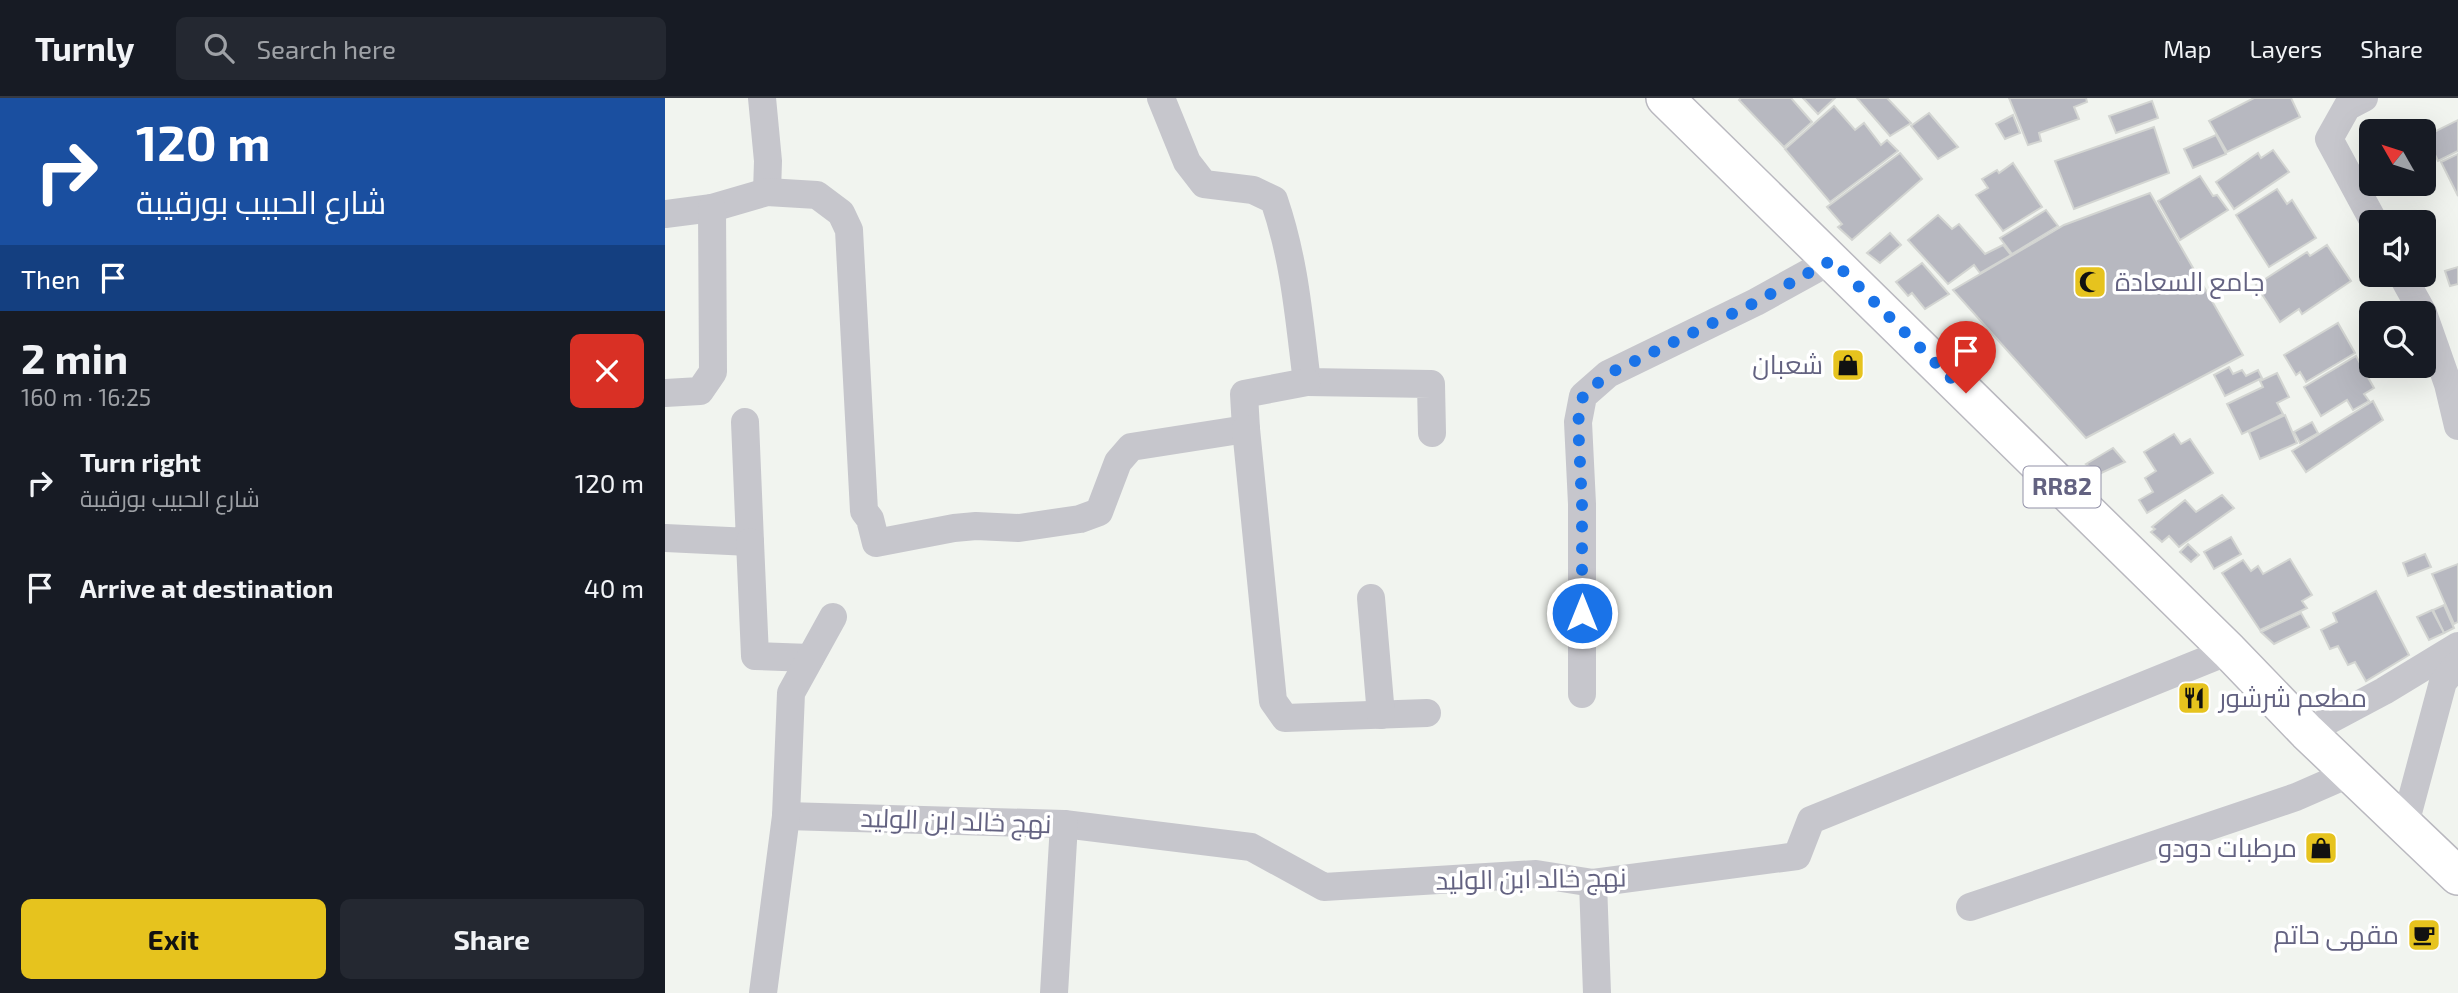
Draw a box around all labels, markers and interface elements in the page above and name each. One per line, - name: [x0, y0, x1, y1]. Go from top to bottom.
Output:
- search box: [176, 17, 666, 80]
- text: Turnly: [35, 28, 134, 68]
- icon: search: [200, 29, 238, 67]
- text: Search here: [256, 33, 396, 64]
- text: Map: [2163, 34, 2211, 63]
- text: Layers: [2249, 34, 2322, 63]
- text: Share: [2360, 34, 2423, 63]
- text: 120 m: [136, 112, 270, 171]
- north arrow: [2359, 119, 2436, 196]
- map controls: [2359, 119, 2436, 378]
- icon: right: [21, 126, 112, 217]
- text: شارع الحبيب بورقيبة: [136, 182, 386, 220]
- button: sound: [2359, 210, 2436, 287]
- icon: arrive: [94, 259, 132, 297]
- text: Then: [21, 263, 80, 294]
- mosque icon: جامع السعادة: [2071, 263, 2109, 301]
- place label: جامع السعادة: [2115, 265, 2264, 299]
- button: search: [2359, 301, 2436, 378]
- pin: [1936, 321, 1996, 393]
- text: 2 min: [21, 332, 128, 382]
- icon: arrive: [1947, 332, 1985, 370]
- button: close: [570, 334, 644, 408]
- shop icon: شعبان: [1829, 346, 1867, 384]
- place label: شعبان: [1752, 348, 1823, 380]
- text: 160 m · 16:25: [21, 383, 151, 411]
- text: Turn right: [80, 446, 201, 477]
- icon: right: [21, 464, 59, 502]
- road number: RR82: [2023, 466, 2101, 508]
- text: 120 m: [575, 467, 644, 498]
- text: شارع الحبيب بورقيبة: [80, 484, 260, 512]
- icon: arrive: [21, 569, 59, 607]
- text: Arrive at destination: [80, 572, 333, 603]
- text: 40 m: [584, 572, 644, 603]
- position arrow: [1545, 576, 1619, 650]
- restaurant icon: مطعم شرشور: [2175, 679, 2213, 717]
- place label: مطعم شرشور: [2217, 681, 2367, 716]
- street label: نهج خالد ابن الوليد: [860, 801, 1052, 841]
- shop icon: مرطبات دودو: [2302, 829, 2340, 867]
- place label: مرطبات دودو: [2158, 831, 2297, 863]
- street label: نهج خالد ابن الوليد: [1435, 860, 1627, 898]
- button: Exit: [21, 899, 326, 979]
- button: Share: [340, 899, 644, 979]
- cafe icon: مقهى حاتم: [2405, 916, 2443, 954]
- place label: مقهى حاتم: [2274, 918, 2399, 953]

